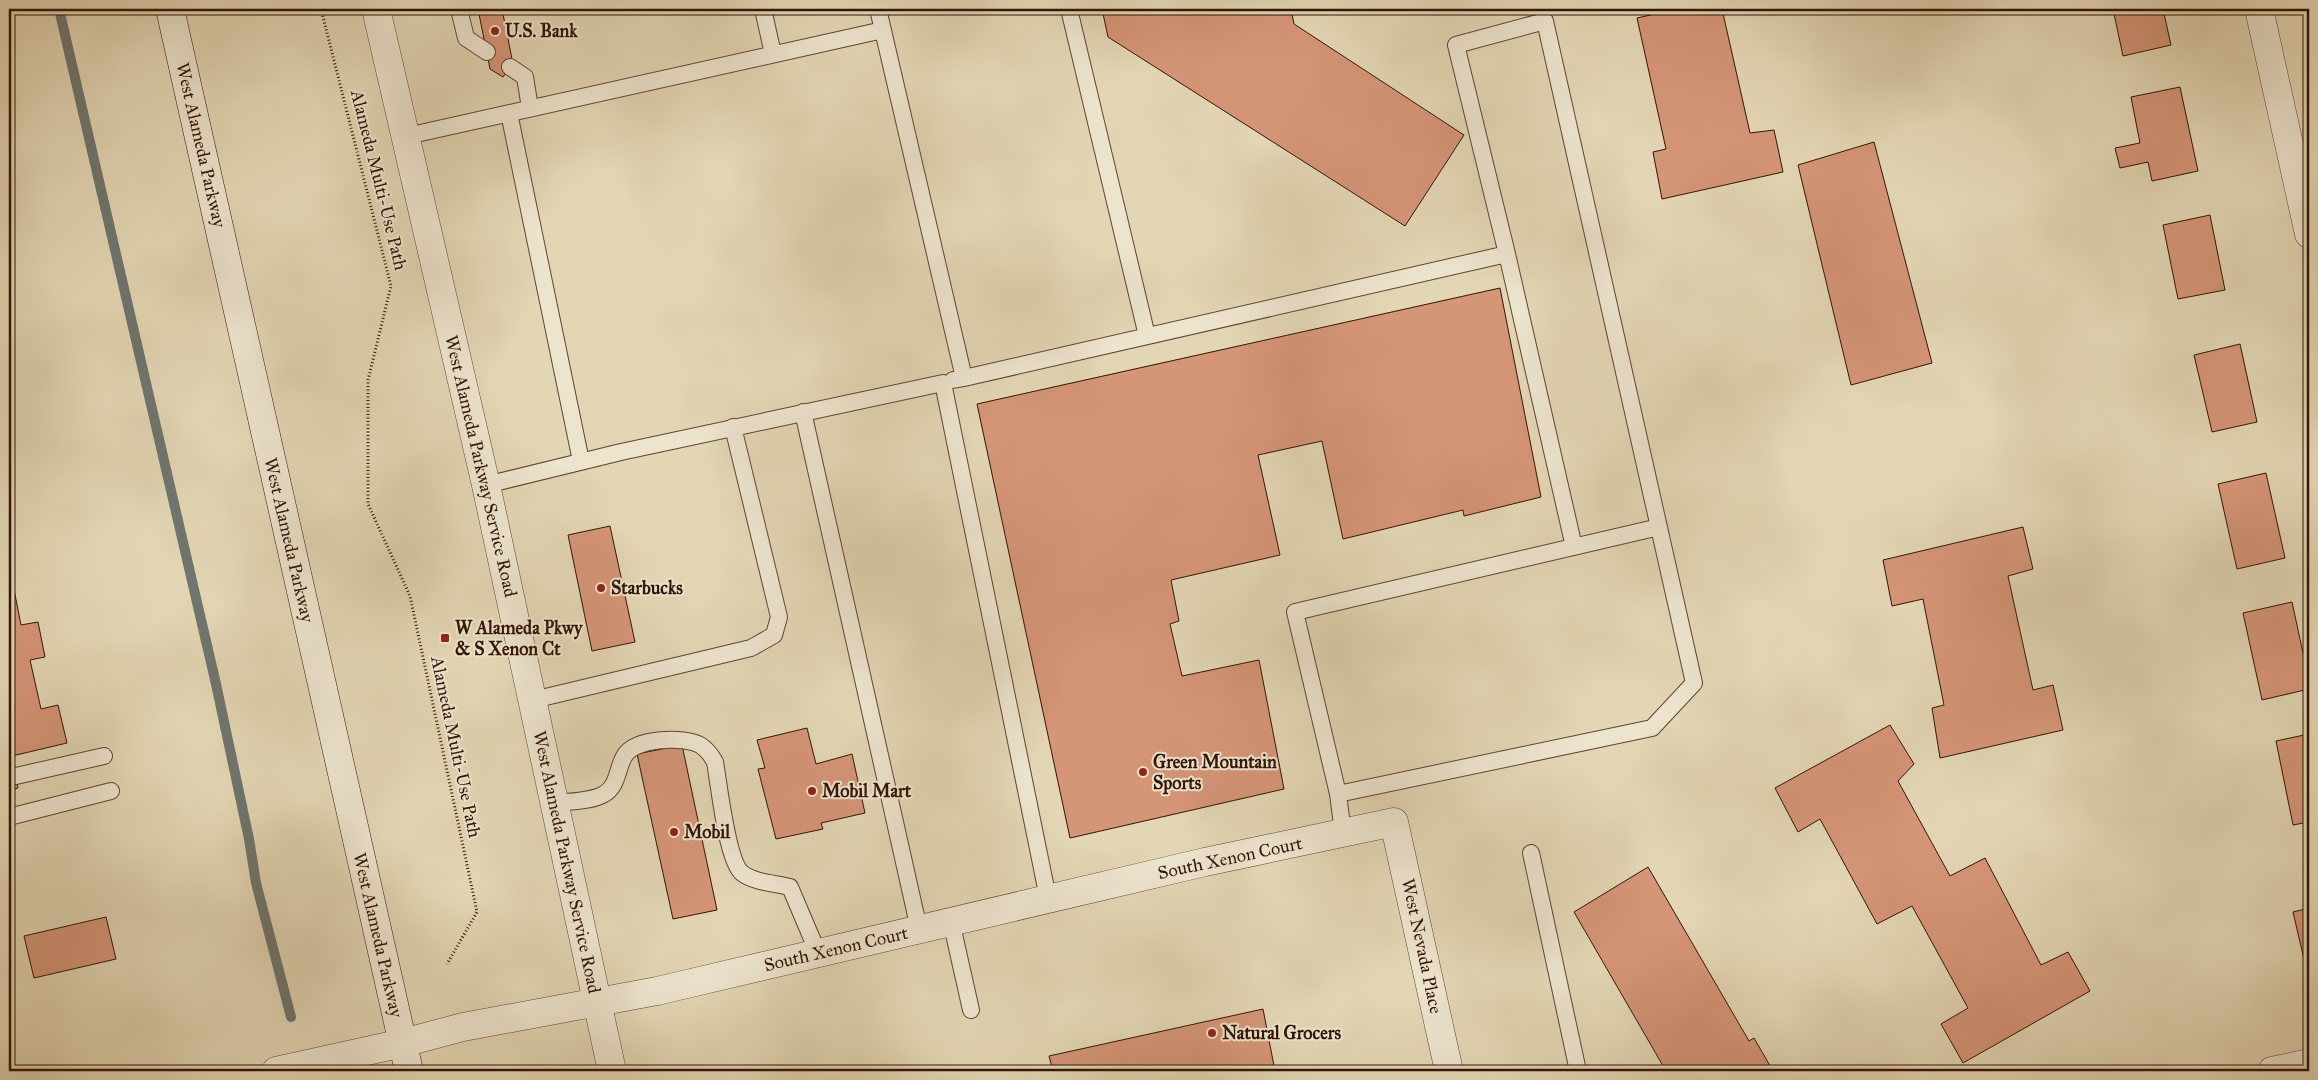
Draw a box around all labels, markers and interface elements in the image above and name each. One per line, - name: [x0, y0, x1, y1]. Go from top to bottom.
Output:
- place label: U.S. Bank: [505, 20, 578, 42]
- marker: U.S. Bank: [489, 25, 501, 37]
- street label: West Alameda Parkway: [171, 60, 231, 230]
- street label: Alameda Multi-Use Path: [346, 87, 412, 272]
- street label: West Alameda Parkway Service Road: [440, 333, 522, 599]
- street label: West Alameda Parkway: [259, 455, 319, 625]
- place label: Starbucks: [611, 577, 683, 599]
- marker: Starbucks: [595, 582, 607, 594]
- place label: W Alameda Pkwy & S Xenon Ct: [455, 617, 584, 660]
- marker: W Alameda Pkwy & S Xenon Ct: [439, 632, 451, 644]
- street label: Alameda Multi-Use Path: [426, 653, 486, 840]
- street label: West Alameda Parkway Service Road: [528, 729, 606, 995]
- place label: Green Mountain Sports: [1153, 751, 1277, 795]
- marker: Green Mountain Sports: [1137, 766, 1149, 778]
- place label: Mobil Mart: [822, 780, 912, 802]
- marker: Mobil Mart: [806, 785, 818, 797]
- place label: Mobil: [684, 821, 731, 843]
- marker: Mobil: [668, 826, 680, 838]
- street label: South Xenon Court: [1156, 832, 1305, 884]
- street label: West Alameda Parkway: [348, 850, 408, 1020]
- street label: West Nevada Place: [1397, 876, 1447, 1016]
- street label: South Xenon Court: [762, 922, 911, 976]
- place label: Natural Grocers: [1222, 1022, 1341, 1044]
- marker: Natural Grocers: [1206, 1027, 1218, 1039]

